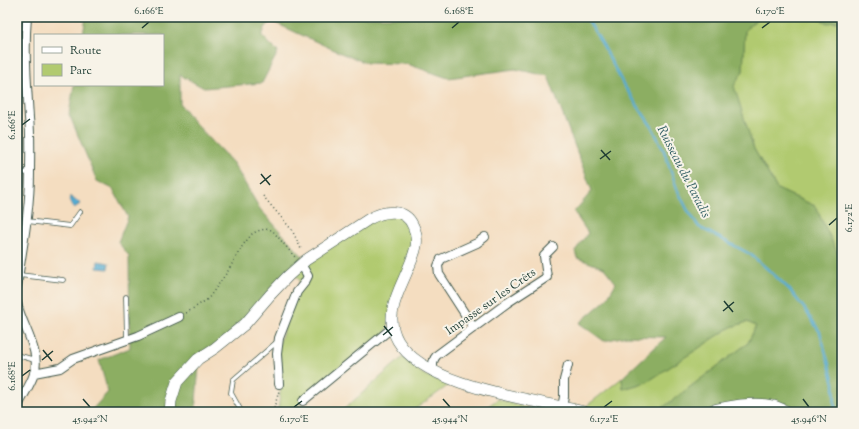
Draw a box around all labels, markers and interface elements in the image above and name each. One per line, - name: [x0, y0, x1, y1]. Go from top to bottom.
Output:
- text: 6.166°E: [134, 4, 164, 19]
- text: 6.168°E: [444, 4, 474, 19]
- text: 6.170°E: [755, 4, 785, 19]
- legend: [34, 34, 164, 86]
- text: Route: [70, 42, 102, 60]
- text: Parc: [70, 62, 92, 80]
- text: 6.166°E: [5, 110, 20, 140]
- water label: Ruisseau du Paradis: [652, 123, 714, 221]
- text: 6.172°E: [842, 204, 857, 232]
- street label: Impasse sur les Crêts: [442, 264, 540, 340]
- text: 6.168°E: [5, 361, 20, 391]
- text: 45.942°N: [72, 412, 108, 427]
- text: 6.170°E: [279, 412, 309, 427]
- text: 45.944°N: [432, 412, 468, 427]
- text: 6.172°E: [590, 412, 618, 427]
- text: 45.946°N: [791, 412, 827, 427]

